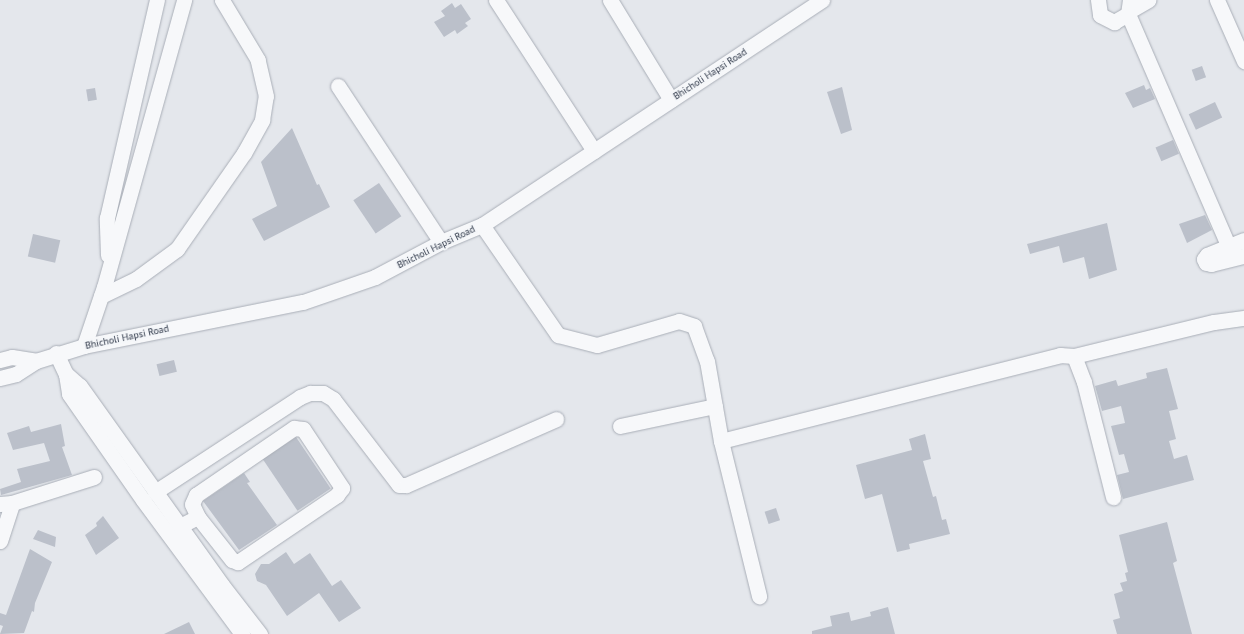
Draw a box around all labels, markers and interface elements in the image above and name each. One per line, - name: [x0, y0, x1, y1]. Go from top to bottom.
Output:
- street label: Bhicholi Hapsi Road: [671, 46, 749, 102]
- street label: Bhicholi Hapsi Road: [395, 223, 477, 271]
- street label: Bhicholi Hapsi Road: [84, 322, 170, 352]

